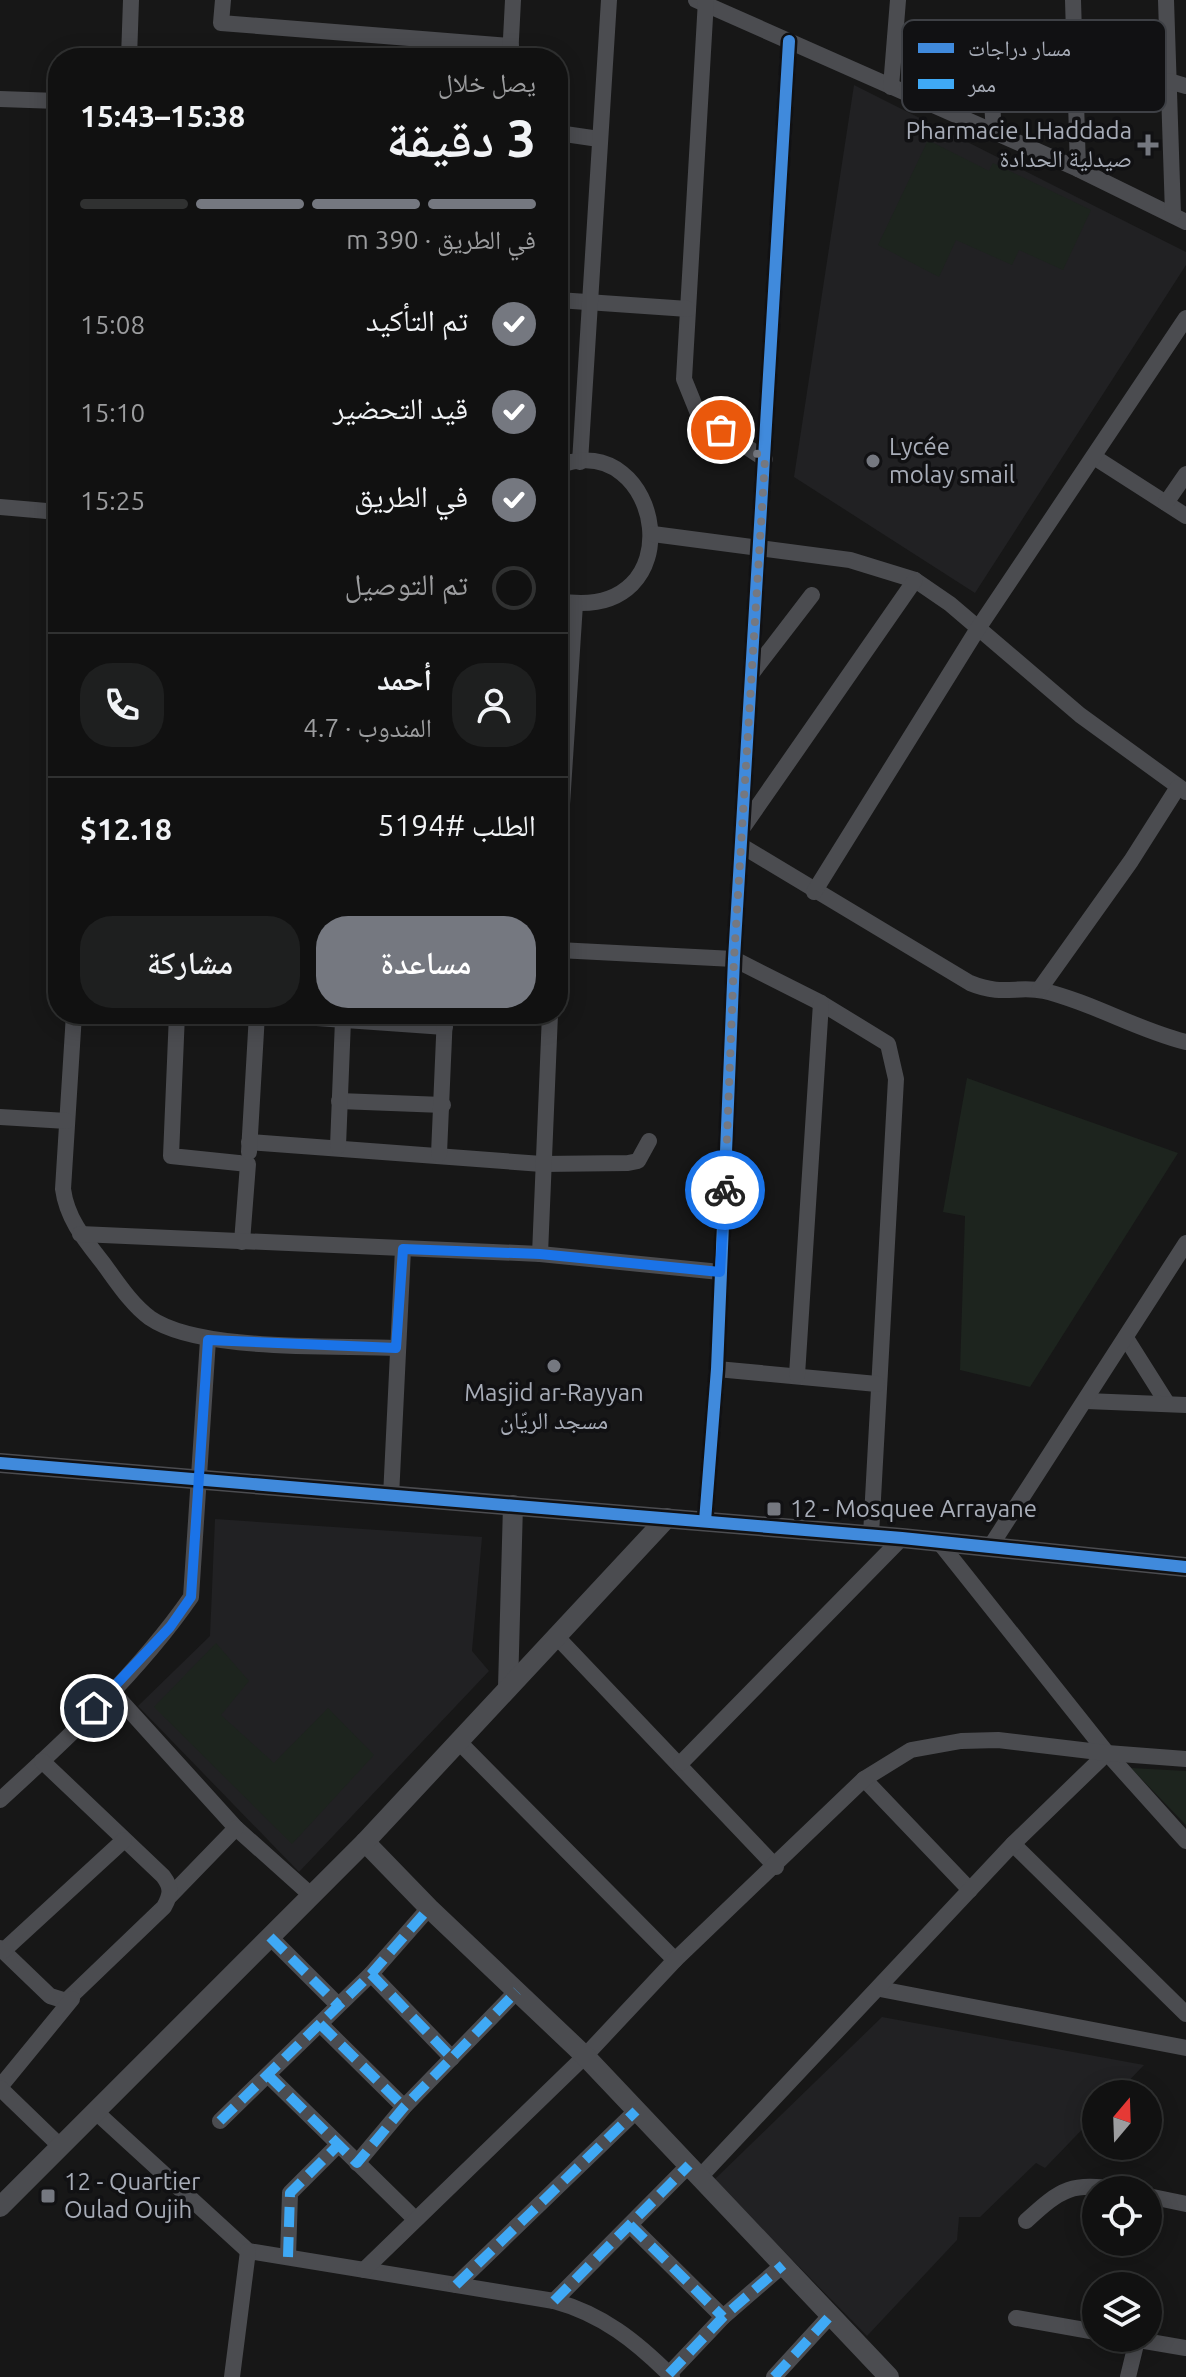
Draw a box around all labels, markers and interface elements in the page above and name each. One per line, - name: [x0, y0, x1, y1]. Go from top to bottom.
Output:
- legend: [902, 20, 1166, 112]
- text: مسار دراجات: [968, 35, 1071, 60]
- text: يصل خلال: [438, 68, 536, 97]
- text: ممر: [967, 71, 996, 97]
- text: 15:38–15:43: [80, 99, 245, 133]
- text: 3 دقيقة: [386, 109, 536, 167]
- place label: Pharmacie LHaddada صيدلية الحدادة: [906, 117, 1132, 172]
- marker: Pharmacie LHaddada صيدلية الحدادة: [1139, 136, 1157, 154]
- text: في الطريق · 390 m: [346, 225, 536, 254]
- icon: check: [492, 302, 536, 346]
- text: تم التأكيد: [366, 303, 468, 337]
- text: 15:08: [80, 310, 145, 339]
- icon: check: [492, 390, 536, 434]
- text: قيد التحضير: [333, 391, 468, 425]
- pin: [687, 396, 755, 464]
- text: 15:10: [80, 398, 145, 427]
- icon: bag: [699, 408, 743, 452]
- place label: Lycée molay smail: [889, 433, 1015, 488]
- marker: Lycée molay smail: [864, 452, 882, 470]
- icon: check: [492, 478, 536, 522]
- text: في الطريق: [354, 479, 468, 513]
- text: 15:25: [80, 486, 145, 515]
- text: تم التوصيل: [345, 567, 468, 601]
- text: أحمد: [377, 662, 432, 696]
- button: phone: [80, 663, 164, 747]
- button: person: [452, 663, 536, 747]
- text: المندوب · 4.7: [303, 713, 432, 742]
- text: الطلب #5194: [377, 808, 536, 842]
- text: $12.18: [80, 812, 172, 846]
- button: مشاركة: [80, 916, 300, 1008]
- button: مساعدة: [316, 916, 536, 1008]
- courier: [685, 1150, 765, 1230]
- icon: bike: [703, 1168, 747, 1212]
- marker: Masjid ar-Rayyan مسجد الريّان: [545, 1357, 563, 1375]
- place label: Masjid ar-Rayyan مسجد الريّان: [464, 1379, 644, 1435]
- place label: 12 - Mosquee Arrayane: [790, 1495, 1037, 1522]
- marker: 12 - Mosquee Arrayane: [765, 1500, 783, 1518]
- pin: [60, 1674, 128, 1742]
- icon: home: [72, 1686, 116, 1730]
- north arrow: [1082, 2080, 1162, 2160]
- map controls: [1082, 2080, 1162, 2352]
- place label: 12 - Quartier Oulad Oujih: [64, 2168, 200, 2223]
- button: locate: [1082, 2176, 1162, 2256]
- marker: 12 - Quartier Oulad Oujih: [39, 2187, 57, 2205]
- button: layers: [1082, 2272, 1162, 2352]

